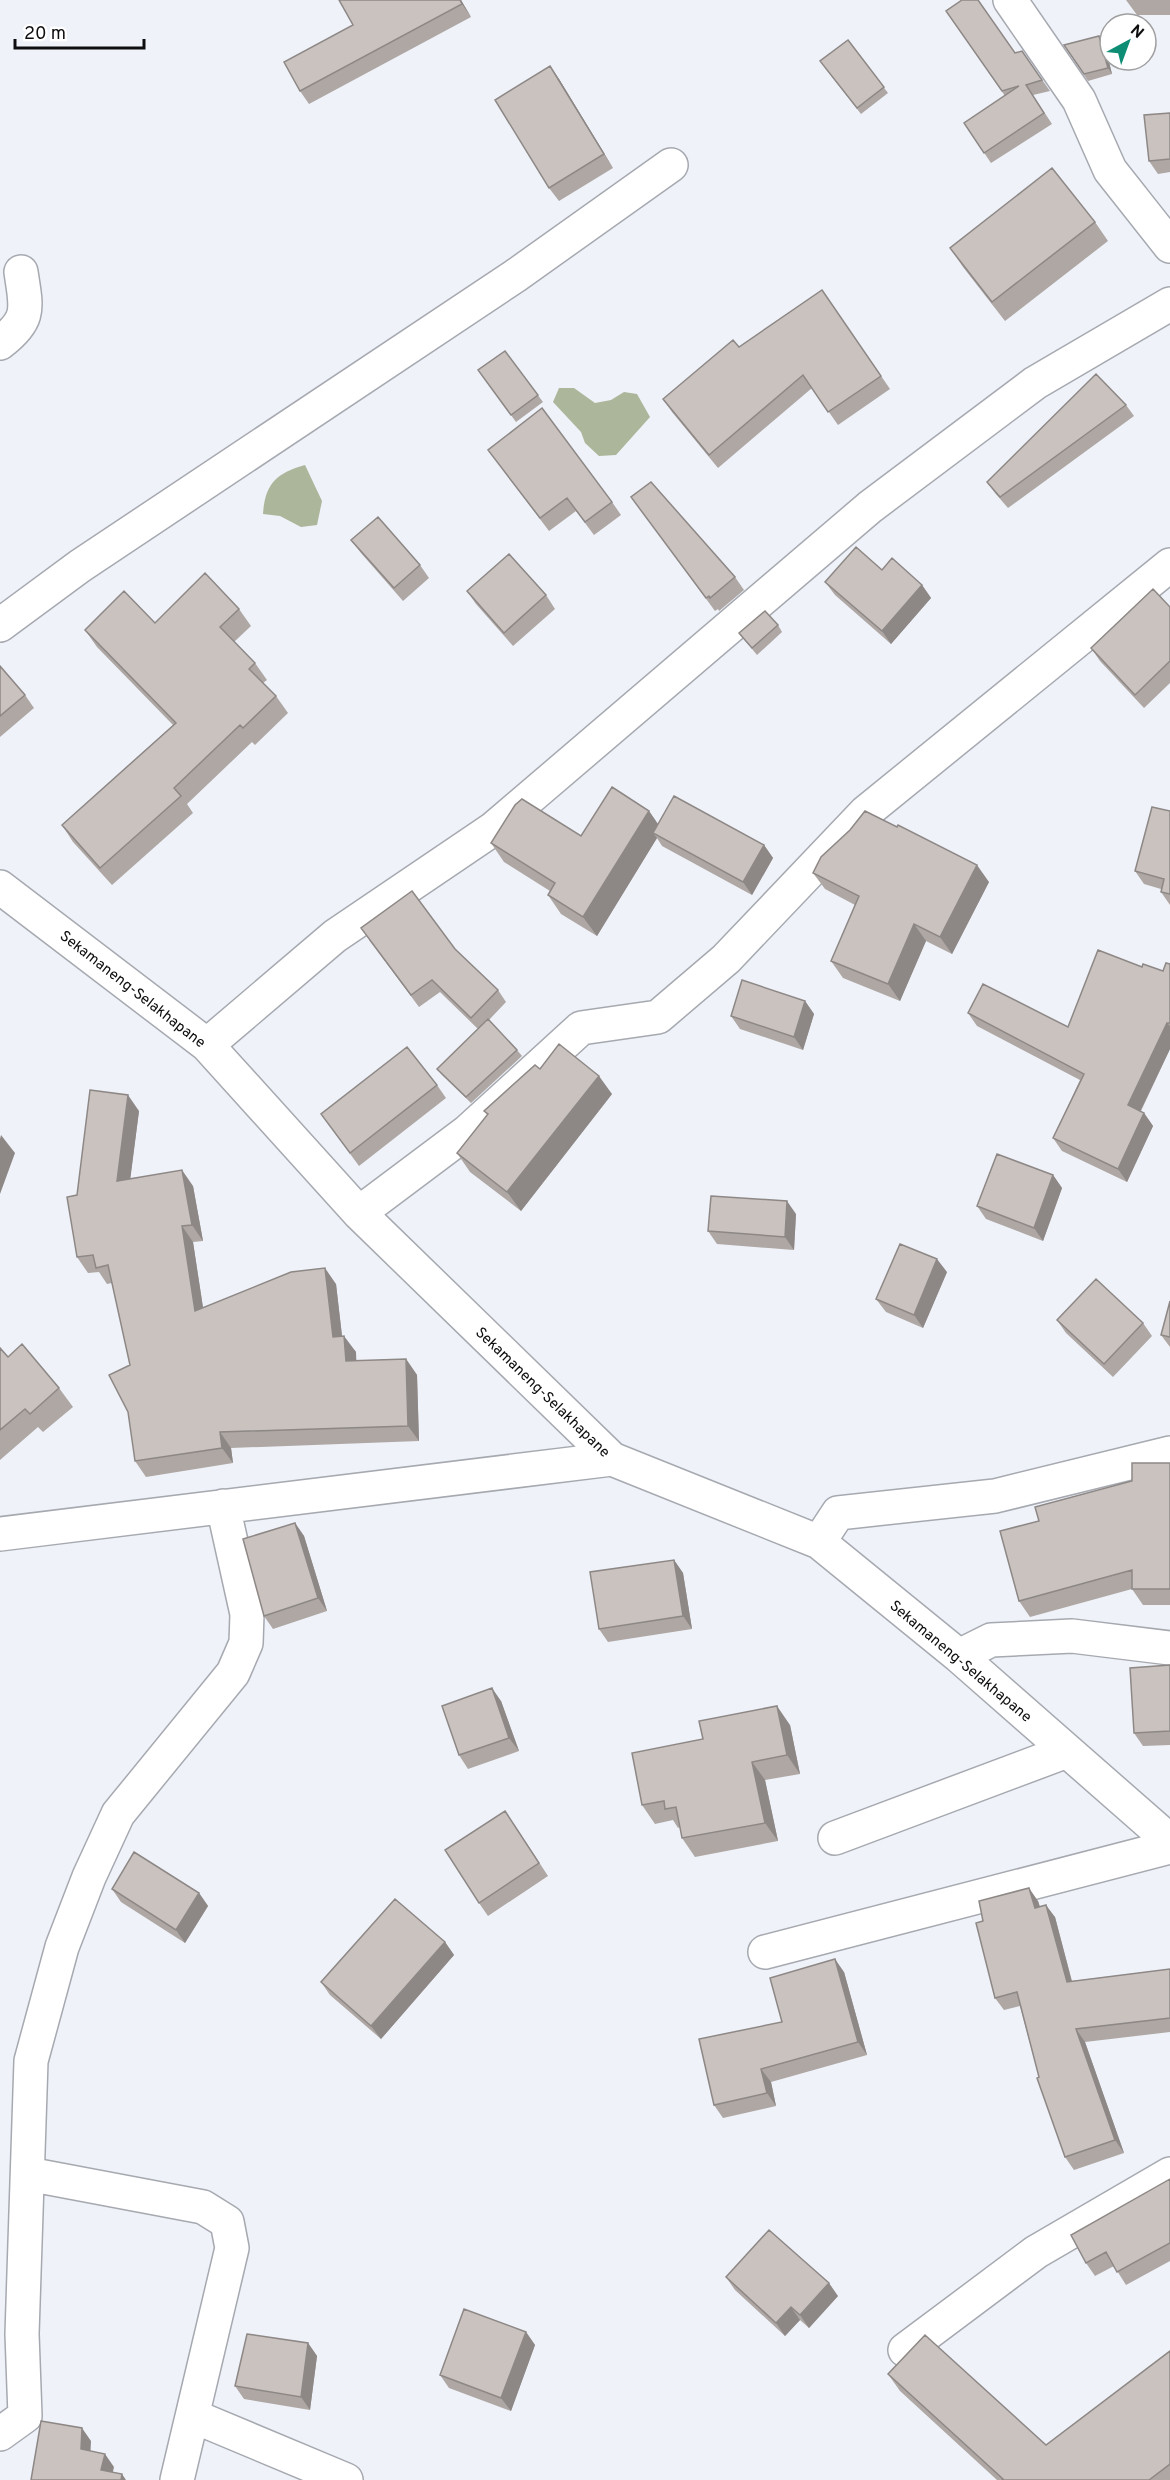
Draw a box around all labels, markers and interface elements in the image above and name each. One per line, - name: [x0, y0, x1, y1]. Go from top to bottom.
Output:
- scale bar: [15, 12, 144, 50]
- north arrow: [1098, 12, 1158, 72]
- text: N: [1126, 21, 1147, 44]
- text: 20 m: [24, 23, 66, 46]
- street label: Sekamaneng-Selakhapane: [55, 927, 209, 1053]
- street label: Sekamaneng-Selakhapane: [471, 1324, 613, 1462]
- street label: Sekamaneng-Selakhapane: [885, 1597, 1035, 1727]

